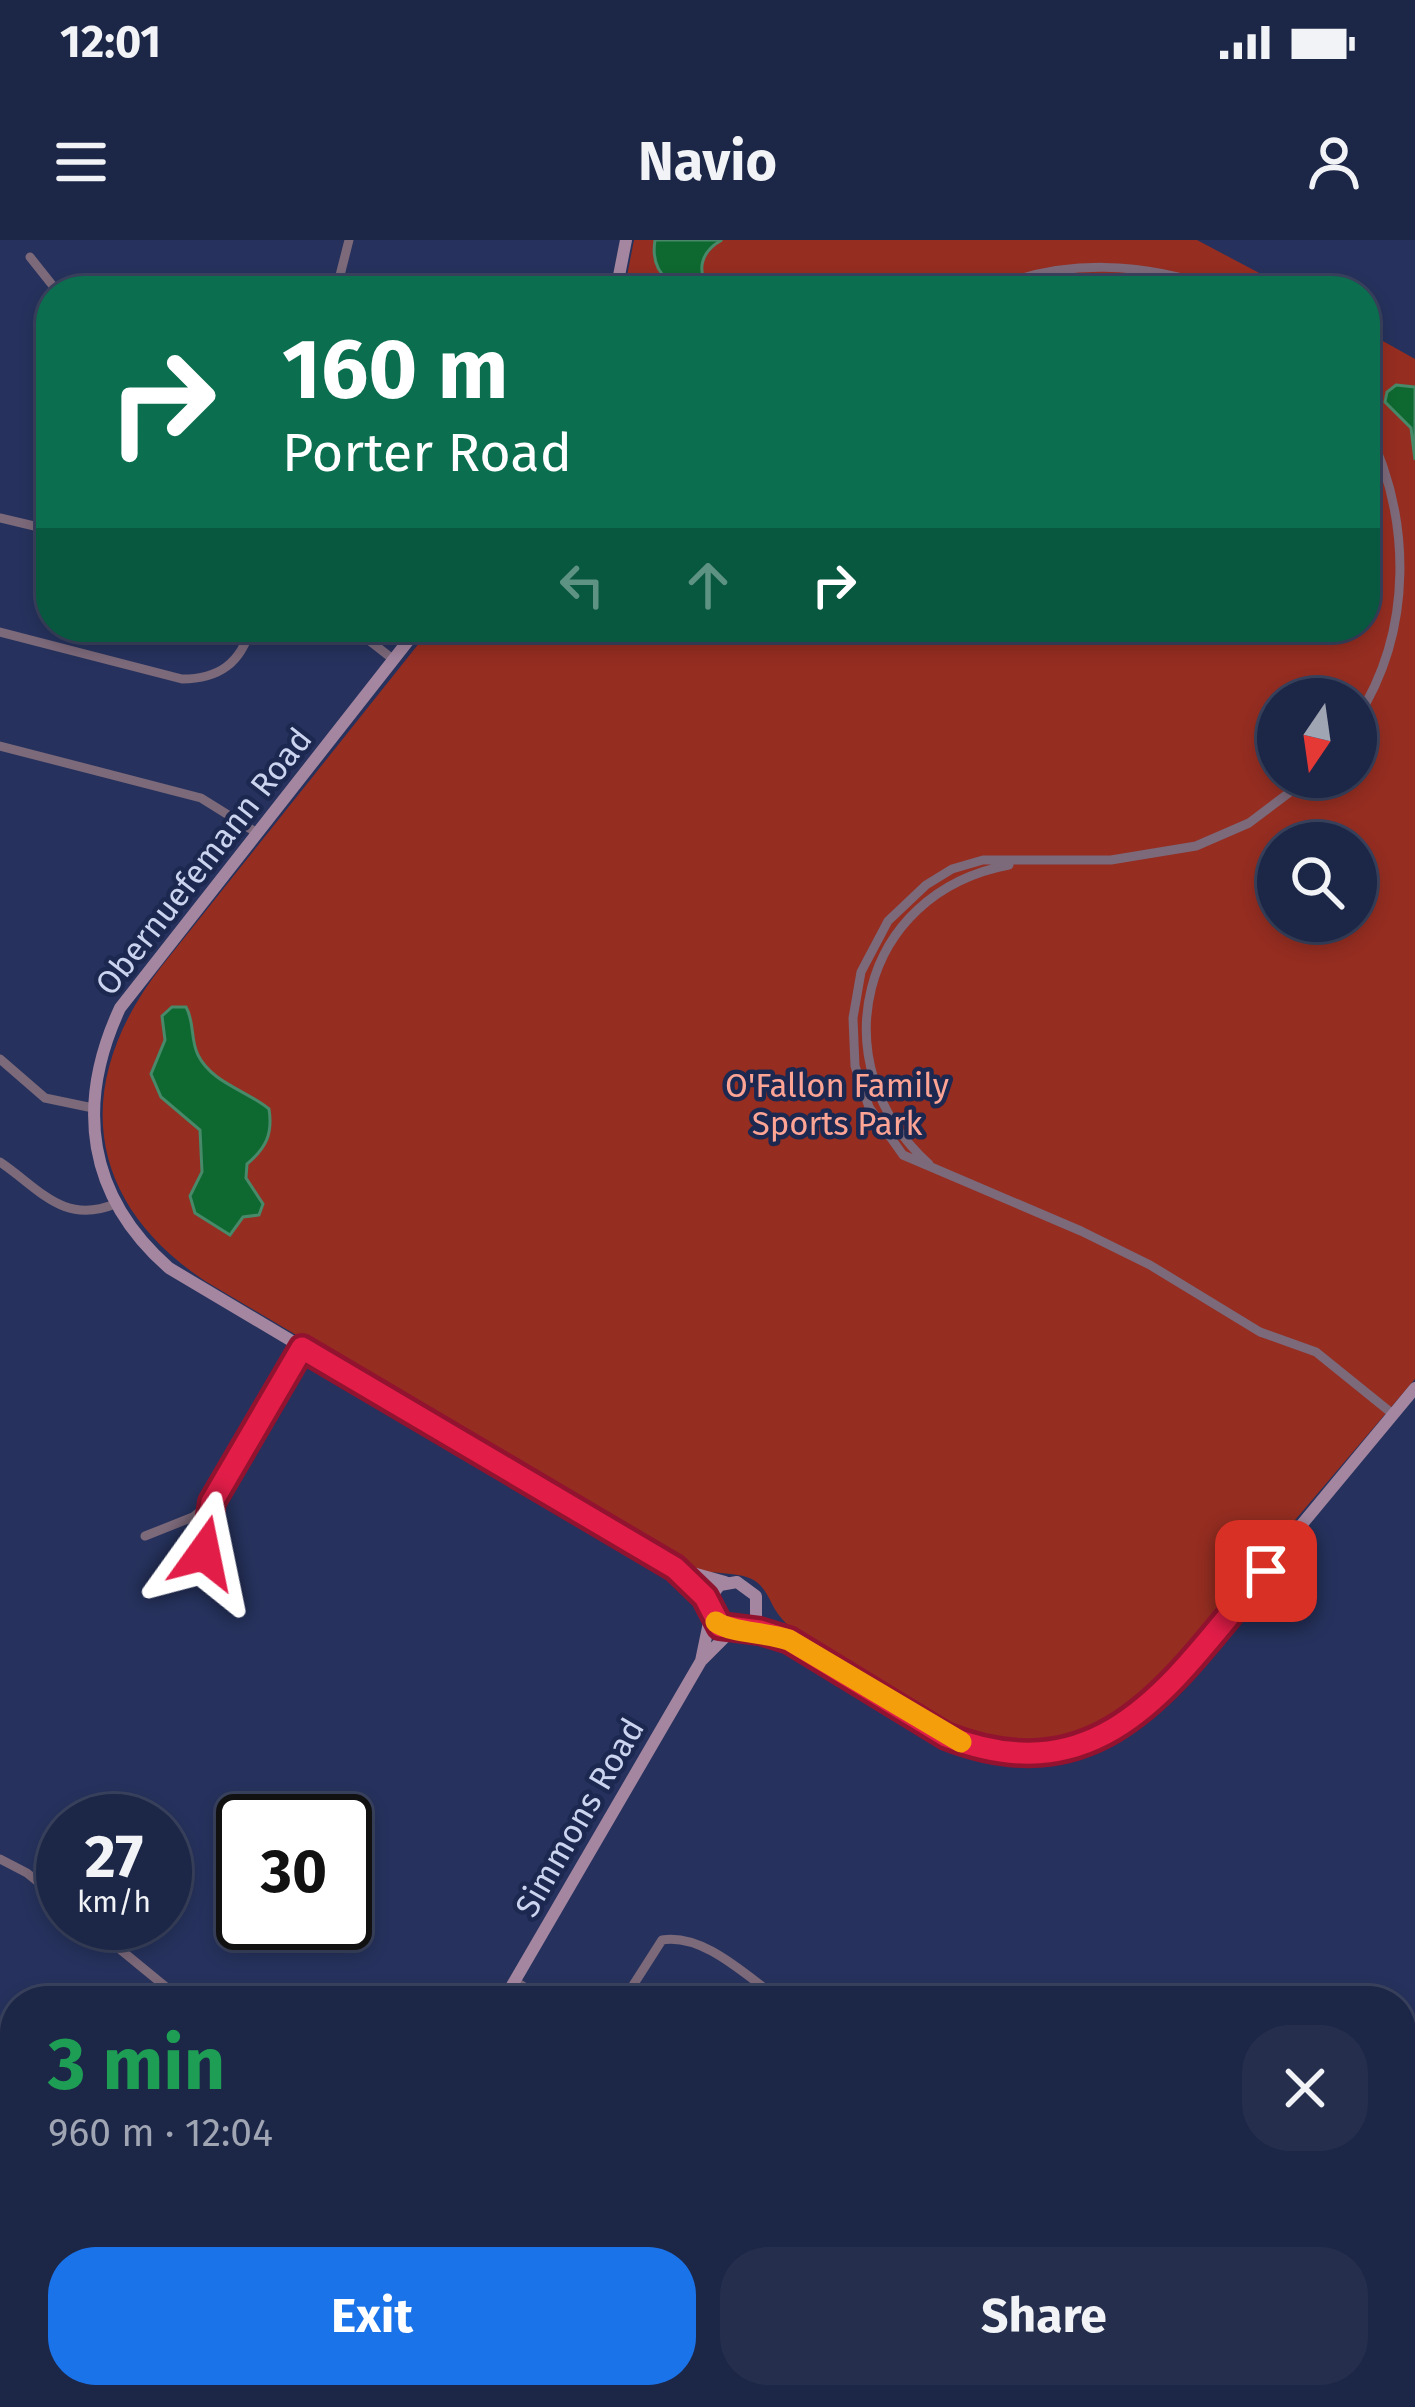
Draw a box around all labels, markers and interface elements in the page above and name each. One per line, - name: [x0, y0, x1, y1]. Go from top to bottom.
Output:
- text: 12:01: [60, 15, 161, 69]
- icon: menu: [48, 129, 114, 195]
- icon: person: [1301, 129, 1367, 195]
- text: Navio: [638, 130, 777, 194]
- text: 160 m: [282, 319, 508, 420]
- icon: right: [84, 324, 240, 480]
- text: Porter Road: [282, 421, 572, 485]
- icon: left: [549, 552, 615, 618]
- icon: ahead: [675, 552, 741, 618]
- icon: right: [801, 552, 867, 618]
- north arrow: [1257, 678, 1377, 798]
- map controls: [1257, 678, 1377, 942]
- street label: Obernuefemann Road: [87, 720, 321, 1003]
- button: search: [1257, 822, 1377, 942]
- park label: O'Fallon Family Sports Park: [725, 1066, 949, 1144]
- position arrow: [141, 1490, 267, 1616]
- pin: [1215, 1520, 1317, 1622]
- icon: arrive: [1233, 1538, 1299, 1604]
- street label: Simmons Road: [507, 1711, 653, 1924]
- speed limit sign: 30: [216, 1794, 372, 1950]
- text: 27: [85, 1821, 143, 1893]
- text: km/h: [77, 1884, 151, 1920]
- text: 3 min: [48, 2022, 225, 2108]
- button: close: [1242, 2025, 1368, 2151]
- text: 960 m · 12:04: [48, 2110, 273, 2156]
- button: Exit: [48, 2247, 696, 2385]
- button: Share: [720, 2247, 1368, 2385]

